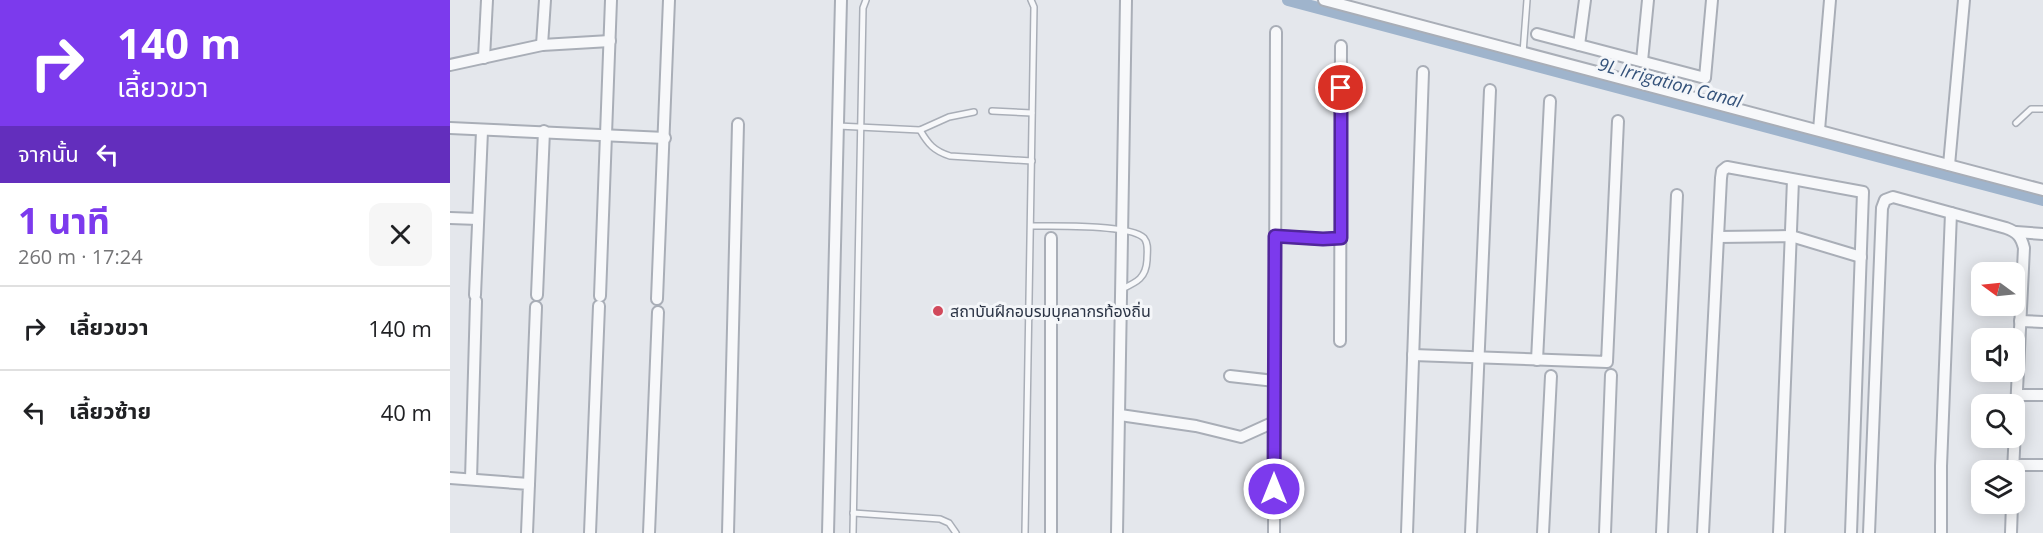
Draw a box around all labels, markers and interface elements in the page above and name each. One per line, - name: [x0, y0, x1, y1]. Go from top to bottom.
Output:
- text: 140 m: [117, 14, 241, 71]
- icon: right: [18, 24, 96, 102]
- water label: 9L Irrigation Canal: [1596, 51, 1745, 113]
- pin: [1315, 62, 1366, 113]
- text: เลี้ยวขวา: [117, 68, 208, 105]
- icon: arrive: [1324, 71, 1357, 104]
- text: จากนั้น: [18, 138, 79, 168]
- icon: left: [91, 138, 124, 171]
- text: 1 นาที: [18, 196, 110, 245]
- button: close: [369, 203, 432, 266]
- text: 260 m · 17:24: [18, 243, 143, 270]
- north arrow: [1971, 262, 2025, 316]
- map controls: [1971, 262, 2025, 514]
- place label: สถาบันฝึกอบรมบุคลากรท้องถิ่น: [950, 300, 1151, 322]
- marker: สถาบันฝึกอบรมบุคลากรท้องถิ่น: [931, 304, 945, 318]
- text: เลี้ยวขวา: [69, 311, 149, 341]
- icon: right: [18, 312, 51, 345]
- text: 140 m: [368, 313, 432, 343]
- button: sound: [1971, 328, 2025, 382]
- button: search: [1971, 394, 2025, 448]
- text: เลี้ยวซ้าย: [69, 395, 151, 425]
- icon: left: [18, 396, 51, 429]
- text: 40 m: [381, 397, 432, 427]
- position arrow: [1242, 457, 1306, 521]
- button: layers: [1971, 460, 2025, 514]

